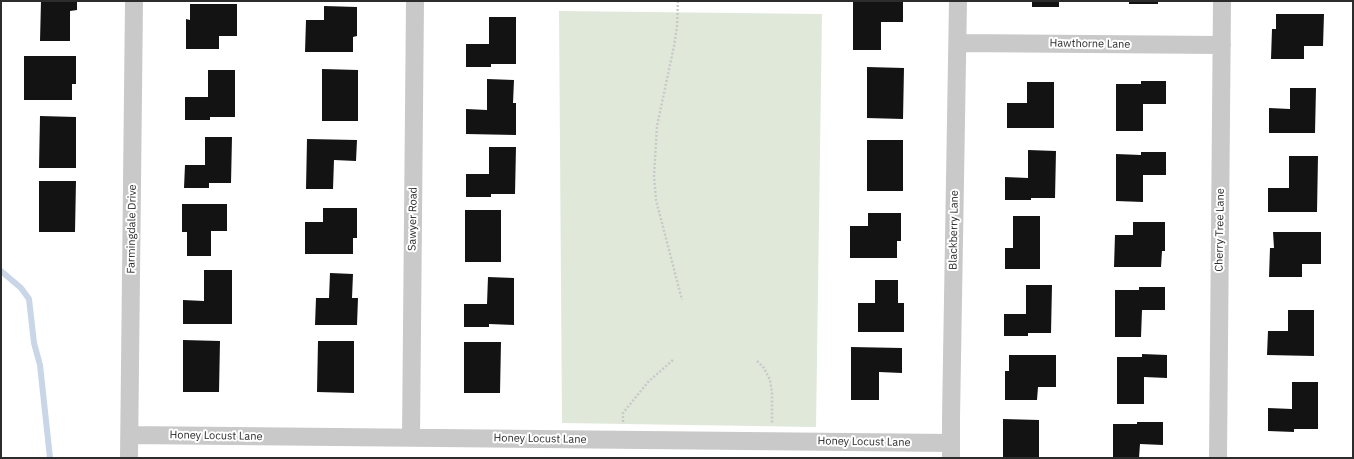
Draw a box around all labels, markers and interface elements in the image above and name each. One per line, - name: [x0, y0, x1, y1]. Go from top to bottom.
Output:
- street label: Hawthorne Lane: [1049, 37, 1131, 51]
- street label: Farmingdale Drive: [125, 184, 139, 274]
- street label: Sawyer Road: [406, 187, 420, 251]
- street label: Cherry Tree Lane: [1213, 188, 1227, 272]
- street label: Blackberry Lane: [947, 190, 961, 270]
- street label: Honey Locust Lane: [169, 429, 263, 443]
- street label: Honey Locust Lane: [493, 432, 587, 446]
- street label: Honey Locust Lane: [817, 435, 911, 449]

